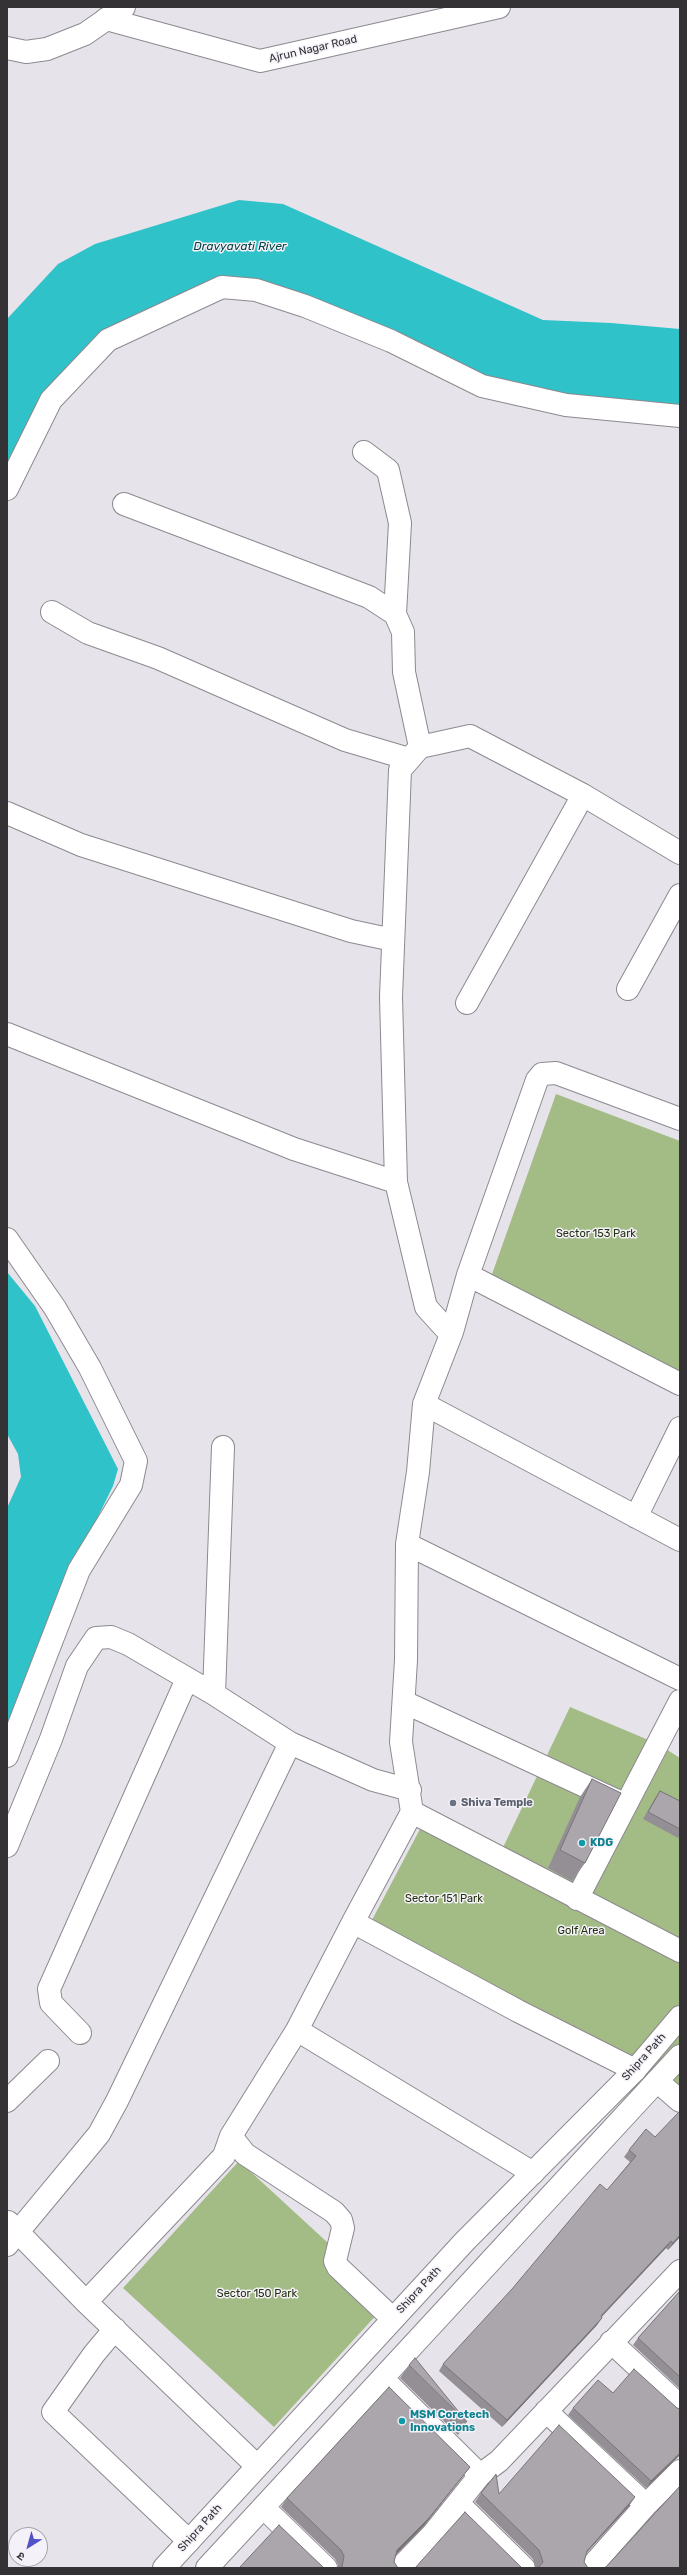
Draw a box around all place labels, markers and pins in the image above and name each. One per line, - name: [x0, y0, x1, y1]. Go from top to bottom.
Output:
- place label: Shiva Temple: [461, 1796, 533, 1810]
- marker: Shiva Temple: [448, 1798, 458, 1808]
- place label: KDG: [590, 1836, 613, 1850]
- marker: KDG: [577, 1838, 587, 1848]
- place label: MSM Coretech Innovations: [410, 2408, 489, 2434]
- marker: MSM Coretech Innovations: [397, 2416, 407, 2426]

